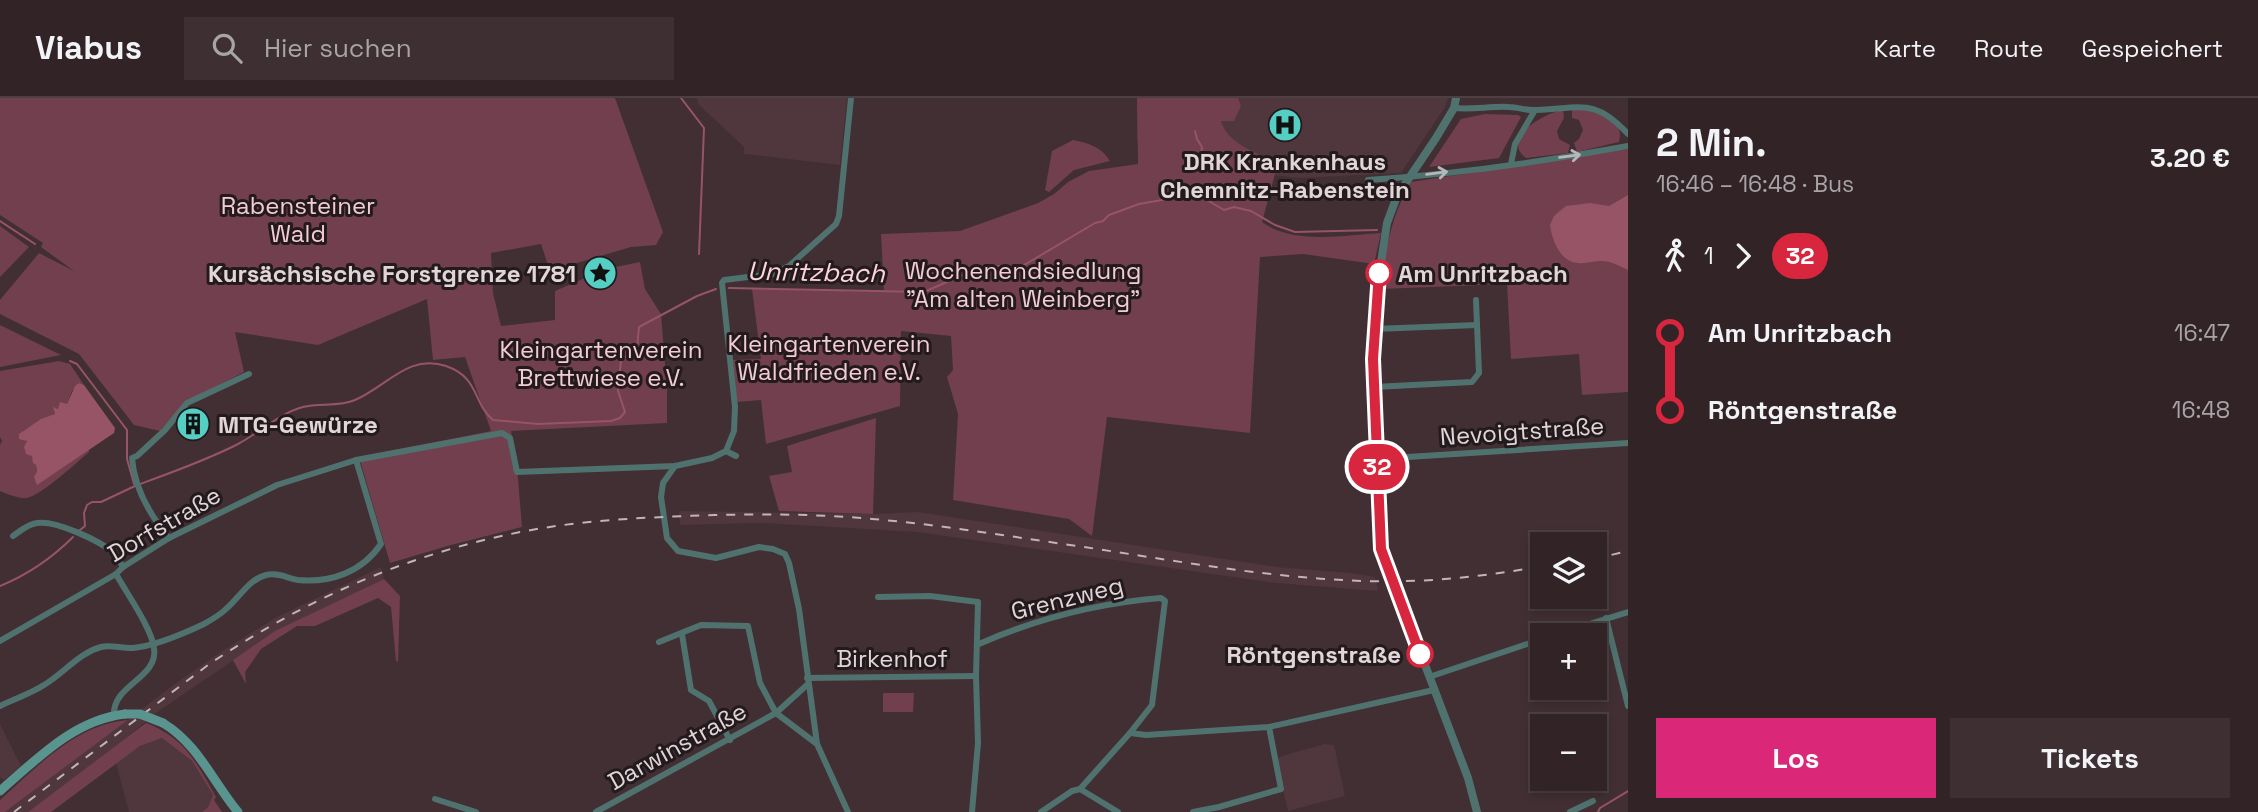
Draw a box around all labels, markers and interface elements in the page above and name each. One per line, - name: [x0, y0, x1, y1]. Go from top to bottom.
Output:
- search box: [184, 17, 674, 80]
- text: Viabus: [35, 27, 142, 69]
- icon: search: [208, 29, 246, 67]
- text: Hier suchen: [264, 31, 412, 65]
- text: Karte: [1874, 33, 1936, 64]
- text: Route: [1974, 33, 2043, 64]
- text: Gespeichert: [2081, 33, 2223, 64]
- hospital icon: DRK Krankenhaus Chemnitz-Rabenstein: [1266, 106, 1304, 144]
- text: 2 Min.: [1656, 119, 1767, 167]
- text: 3.20 €: [2150, 141, 2230, 175]
- place label: DRK Krankenhaus Chemnitz-Rabenstein: [1160, 146, 1410, 205]
- one-way arrow: [1558, 149, 1580, 162]
- one-way arrow: [1425, 167, 1448, 180]
- text: 16:46 – 16:48 · Bus: [1656, 169, 1854, 199]
- park label: Rabensteiner Wald: [221, 190, 375, 249]
- icon: walk: [1656, 237, 1694, 275]
- icon: forward: [1724, 237, 1762, 275]
- text: 32: [1786, 240, 1814, 271]
- text: 1: [1704, 241, 1714, 271]
- place icon: Kursächsische Forstgrenze 1781: [581, 254, 619, 292]
- water label: Unritzbach: [747, 254, 886, 290]
- park label: Wochenendsiedlung "Am alten Weinberg": [905, 255, 1141, 314]
- place label: Kursächsische Forstgrenze 1781: [208, 258, 576, 289]
- place label: Am Unritzbach: [1398, 258, 1568, 289]
- marker: Am Unritzbach: [1366, 260, 1392, 286]
- text: Am Unritzbach: [1708, 316, 1892, 350]
- text: 16:47: [2174, 318, 2230, 348]
- park label: Kleingartenverein Waldfrieden e.V.: [728, 328, 930, 387]
- park label: Kleingartenverein Brettwiese e.V.: [500, 334, 702, 393]
- text: Röntgenstraße: [1708, 393, 1897, 427]
- text: 16:48: [2172, 395, 2230, 425]
- building icon: MTG-Gewürze: [174, 405, 212, 443]
- place label: MTG-Gewürze: [218, 409, 378, 440]
- street label: Nevoigtstraße: [1439, 410, 1605, 452]
- line badge: 32: [1346, 444, 1408, 490]
- text: 32: [1363, 451, 1391, 482]
- street label: Dorfstraße: [102, 479, 226, 569]
- map controls: [1530, 532, 1607, 791]
- button: layers: [1530, 532, 1607, 609]
- street label: Grenzweg: [1008, 569, 1126, 627]
- button: +: [1530, 623, 1607, 700]
- place label: Röntgenstraße: [1226, 639, 1401, 670]
- marker: Röntgenstraße: [1407, 641, 1433, 667]
- street label: Birkenhof: [836, 643, 948, 674]
- street label: Darwinstraße: [602, 695, 752, 797]
- button: −: [1530, 714, 1607, 791]
- button: Los: [1656, 718, 1936, 798]
- button: Tickets: [1950, 718, 2230, 798]

